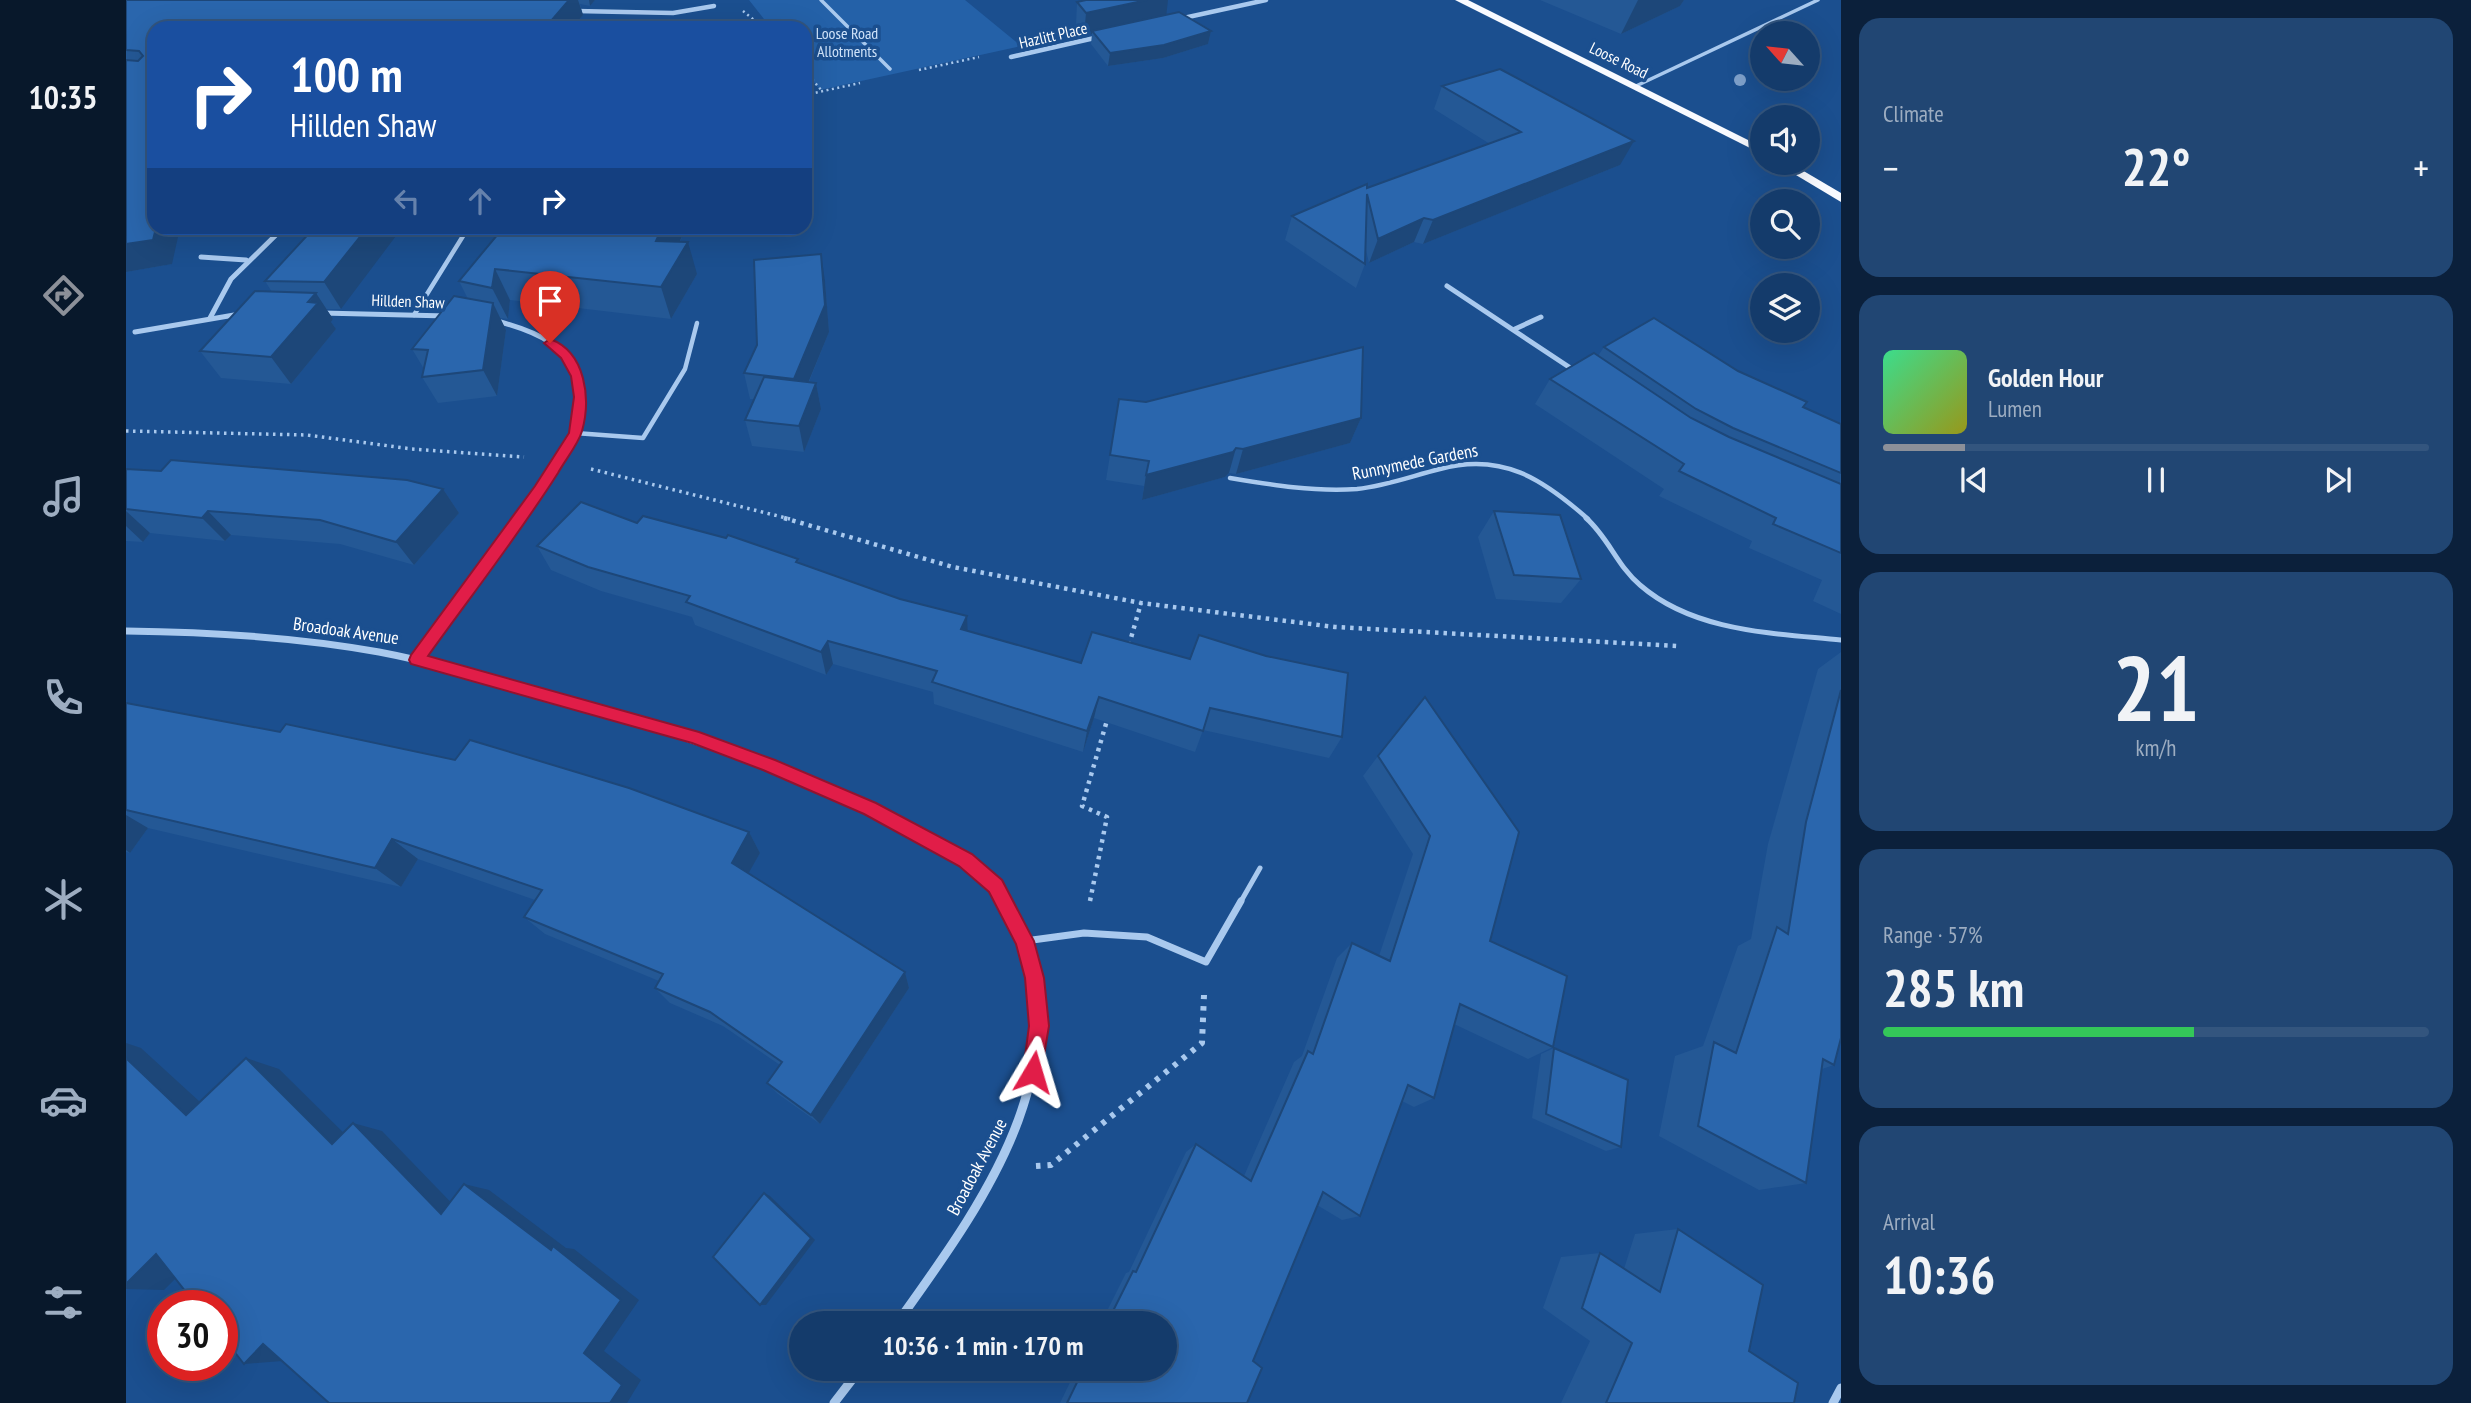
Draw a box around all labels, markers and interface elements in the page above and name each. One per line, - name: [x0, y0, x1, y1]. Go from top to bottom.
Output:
- street label: Hazlitt Place: [1017, 17, 1089, 53]
- north arrow: [1750, 21, 1820, 91]
- map controls: [1750, 21, 1820, 343]
- park label: Loose Road Allotments: [816, 23, 878, 61]
- street label: Loose Road: [1587, 37, 1652, 83]
- text: 100 m: [290, 42, 403, 106]
- icon: right: [175, 49, 266, 140]
- text: 10:35: [28, 76, 98, 118]
- text: Climate: [1883, 99, 1944, 128]
- text: Hillden Shaw: [290, 104, 436, 146]
- button: sound: [1750, 105, 1820, 175]
- text: 22°: [2122, 133, 2190, 200]
- text: −: [1883, 143, 1899, 192]
- text: +: [2413, 143, 2429, 192]
- icon: left: [388, 182, 426, 220]
- icon: ahead: [461, 182, 499, 220]
- icon: right: [534, 182, 572, 220]
- button: search: [1750, 189, 1820, 259]
- icon: directions: [39, 271, 88, 320]
- pin: [520, 271, 580, 343]
- button: layers: [1750, 273, 1820, 343]
- icon: arrive: [531, 282, 569, 320]
- street label: Hillden Shaw: [371, 290, 445, 312]
- text: Golden Hour: [1988, 361, 2103, 394]
- text: Lumen: [1988, 394, 2042, 423]
- street label: Runnymede Gardens: [1350, 438, 1480, 485]
- icon: previous: [1955, 461, 1993, 499]
- icon: pause: [2137, 461, 2175, 499]
- icon: next: [2319, 461, 2357, 499]
- icon: music: [39, 472, 88, 521]
- street label: Broadoak Avenue: [292, 612, 400, 649]
- text: 21: [2113, 628, 2200, 746]
- icon: phone: [39, 673, 88, 722]
- text: km/h: [2136, 733, 2176, 762]
- icon: climate: [39, 875, 88, 924]
- text: Range · 57%: [1883, 920, 1983, 949]
- text: 285 km: [1883, 954, 2024, 1021]
- position arrow: [996, 1035, 1070, 1109]
- icon: car: [39, 1076, 88, 1125]
- street label: Broadoak Avenue: [941, 1114, 1012, 1219]
- text: Arrival: [1883, 1207, 1935, 1236]
- text: 10:36: [1883, 1241, 1995, 1308]
- icon: filters: [39, 1278, 88, 1327]
- speed limit sign: 30: [147, 1290, 238, 1381]
- text: 10:36 · 1 min · 170 m: [883, 1329, 1083, 1362]

